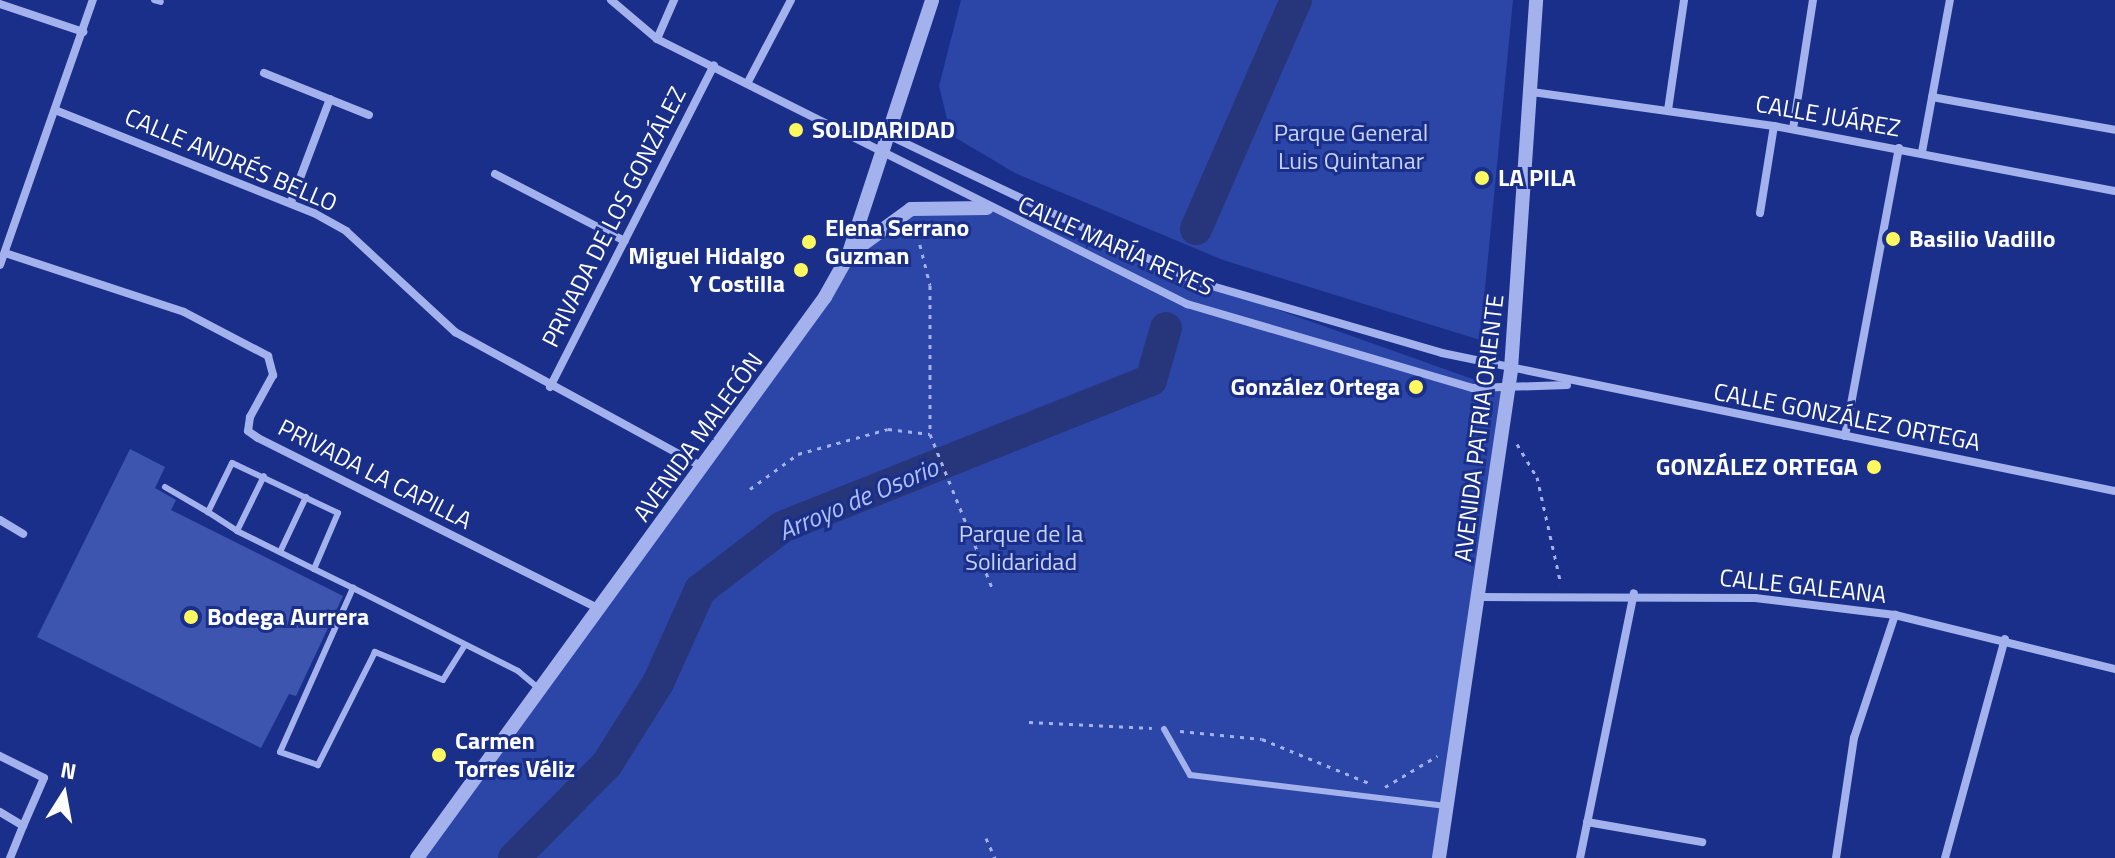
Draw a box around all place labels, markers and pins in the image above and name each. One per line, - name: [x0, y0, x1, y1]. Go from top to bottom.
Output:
- place label: SOLIDARIDAD: [812, 116, 955, 144]
- marker: SOLIDARIDAD: [787, 121, 805, 139]
- place label: LA PILA: [1498, 164, 1576, 192]
- marker: LA PILA: [1473, 169, 1491, 187]
- place label: Elena Serrano Guzman: [825, 214, 969, 270]
- place label: Basilio Vadillo: [1909, 225, 2055, 253]
- marker: Basilio Vadillo: [1884, 230, 1902, 248]
- marker: Elena Serrano Guzman: [800, 233, 818, 251]
- place label: Miguel Hidalgo Y Costilla: [628, 242, 785, 298]
- marker: Miguel Hidalgo Y Costilla: [792, 261, 810, 279]
- place label: González Ortega: [1231, 373, 1400, 401]
- marker: González Ortega: [1407, 378, 1425, 396]
- place label: GONZÁLEZ ORTEGA: [1656, 453, 1858, 481]
- marker: GONZÁLEZ ORTEGA: [1865, 458, 1883, 476]
- place label: Bodega Aurrera: [207, 603, 369, 631]
- marker: Bodega Aurrera: [182, 608, 200, 626]
- place label: Carmen Torres Véliz: [455, 727, 575, 783]
- marker: Carmen Torres Véliz: [430, 746, 448, 764]

